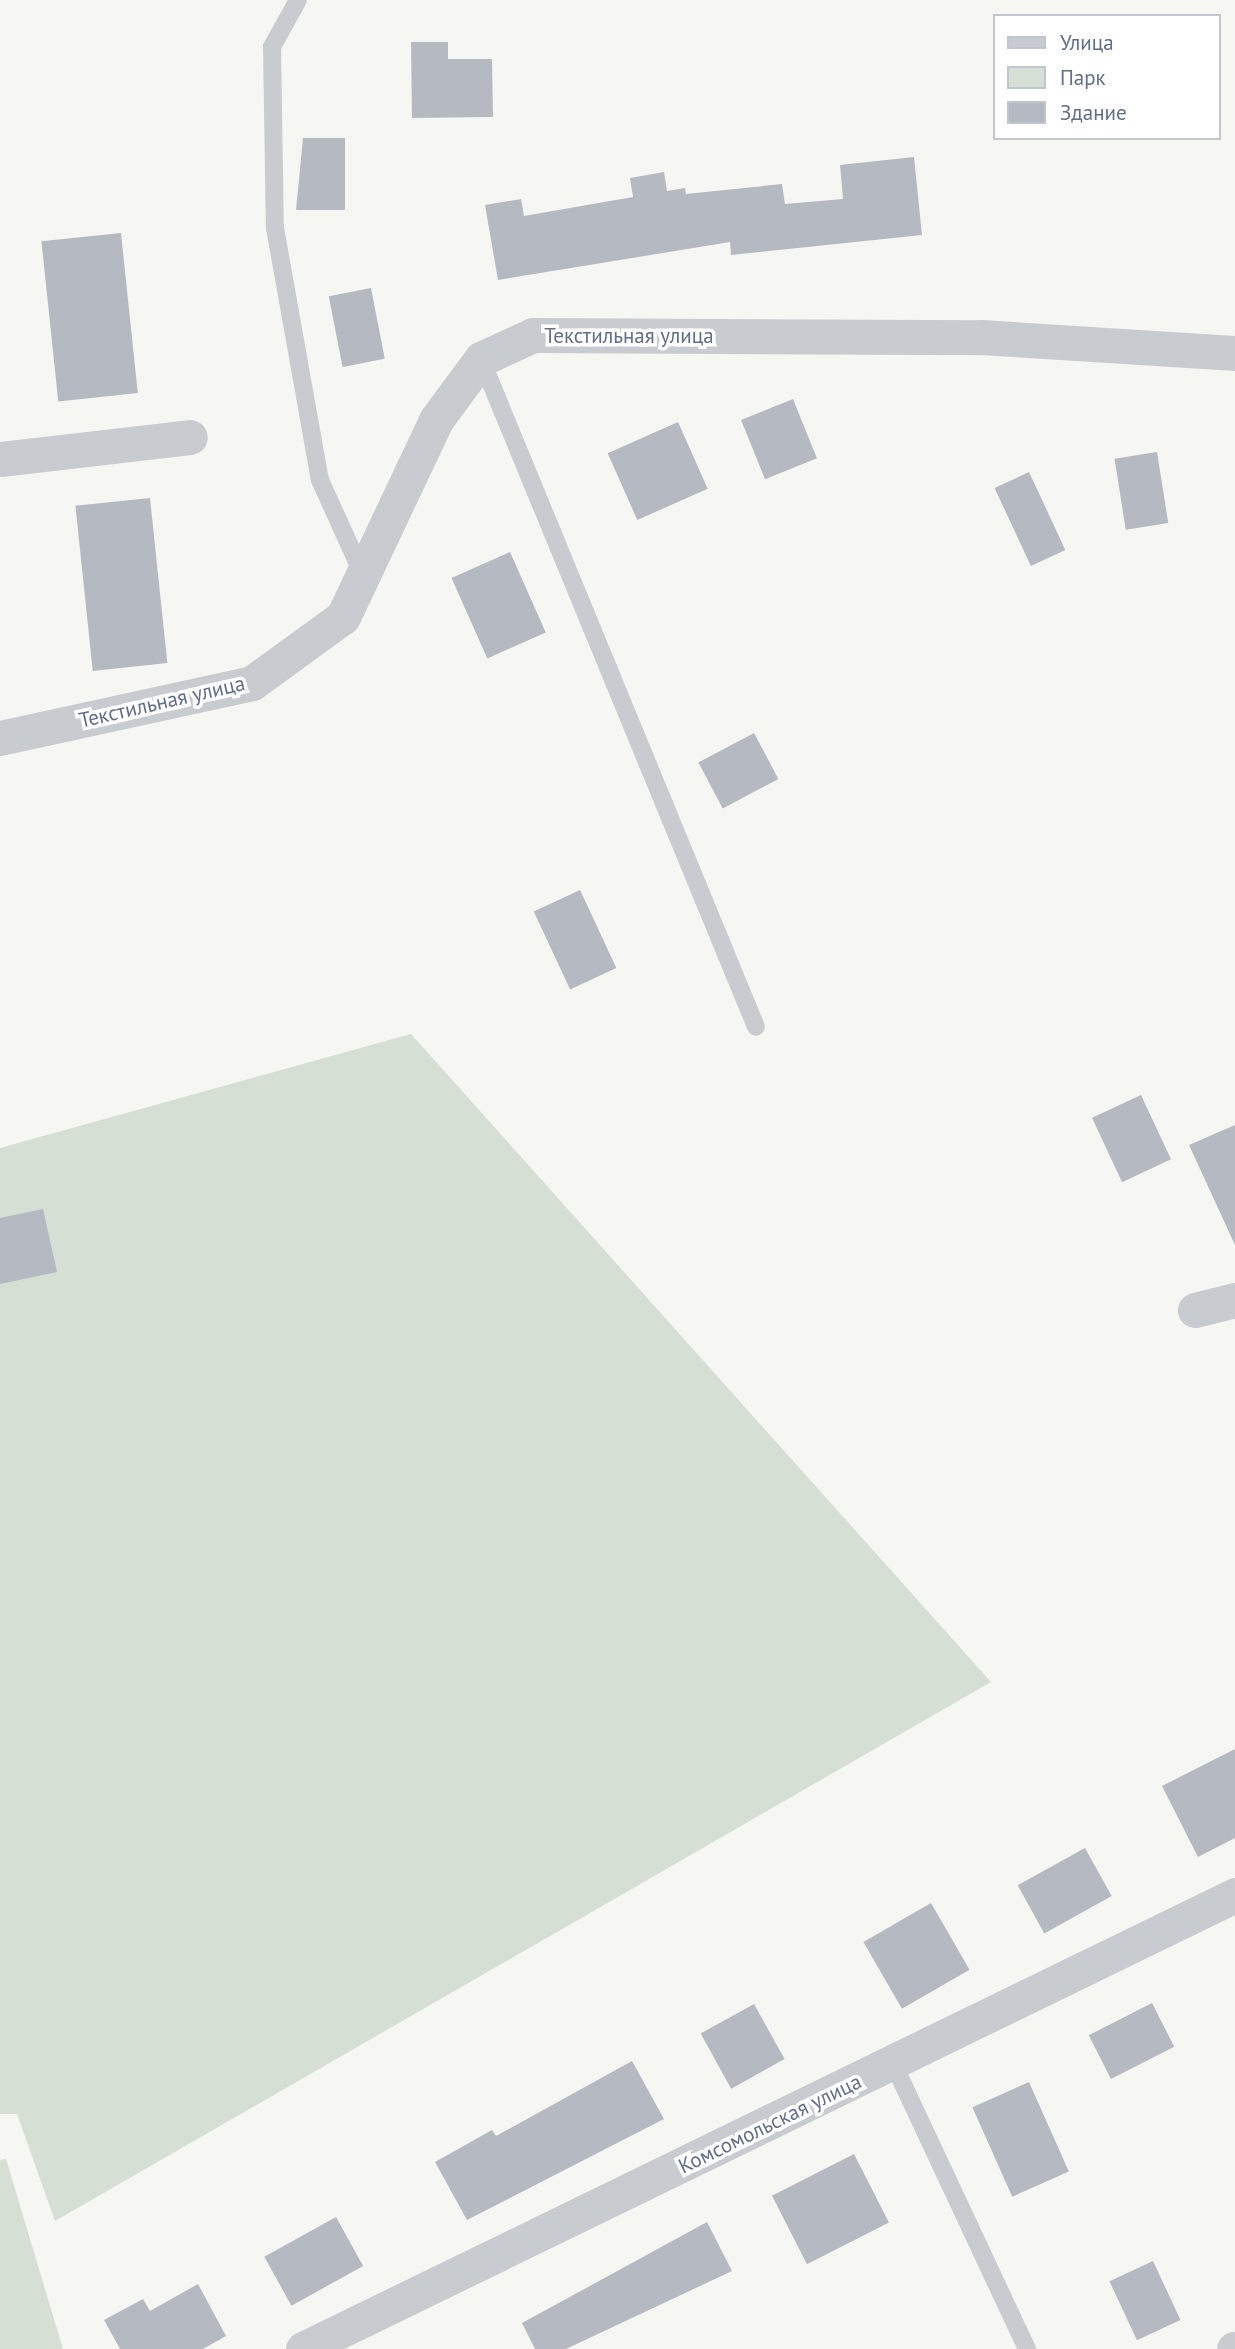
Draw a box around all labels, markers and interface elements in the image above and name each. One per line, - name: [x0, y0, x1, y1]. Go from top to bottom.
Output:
- legend: [993, 14, 1221, 140]
- text: Улица: [1060, 29, 1114, 56]
- text: Парк: [1060, 64, 1106, 91]
- text: Здание: [1060, 99, 1127, 126]
- street label: Текстильная улица: [544, 323, 714, 349]
- street label: Текстильная улица: [77, 671, 247, 733]
- street label: Комсомольская улица: [675, 2069, 865, 2179]

